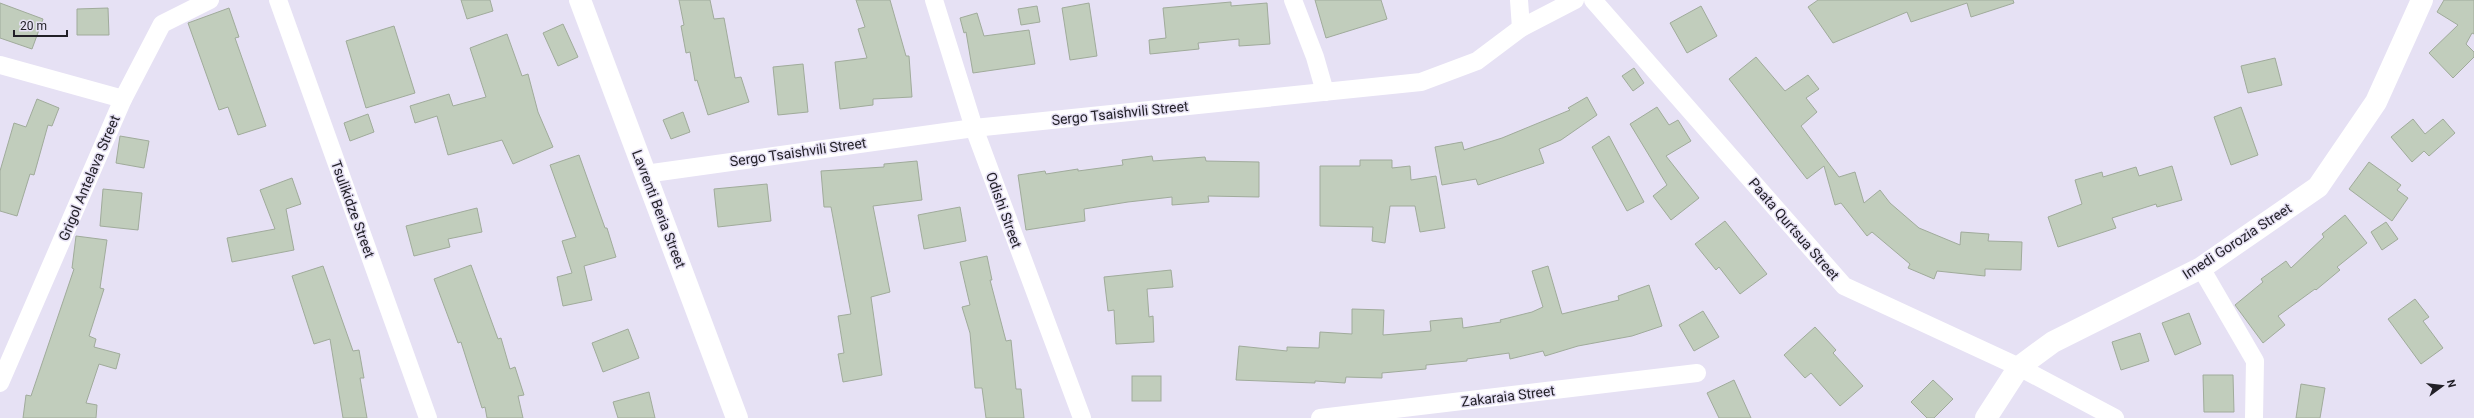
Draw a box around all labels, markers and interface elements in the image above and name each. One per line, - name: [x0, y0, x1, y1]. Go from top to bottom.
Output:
- scale bar: [14, 12, 67, 38]
- text: 20 m: [20, 19, 47, 33]
- street label: Sergo Tsaishvili Street: [1051, 98, 1190, 128]
- street label: Grigol Antelava Street: [55, 112, 123, 243]
- street label: Sergo Tsaishvili Street: [729, 134, 868, 169]
- street label: Lavrenti Beria Street: [629, 148, 689, 271]
- street label: Tsulikidze Street: [328, 158, 378, 260]
- street label: Odishi Street: [983, 170, 1025, 251]
- street label: Paata Qurtsua Street: [1745, 175, 1843, 283]
- street label: Imedi Gorozia Street: [2180, 200, 2295, 282]
- north arrow: [2422, 366, 2462, 406]
- text: N: [2444, 378, 2459, 389]
- street label: Zakaraia Street: [1460, 382, 1556, 410]

